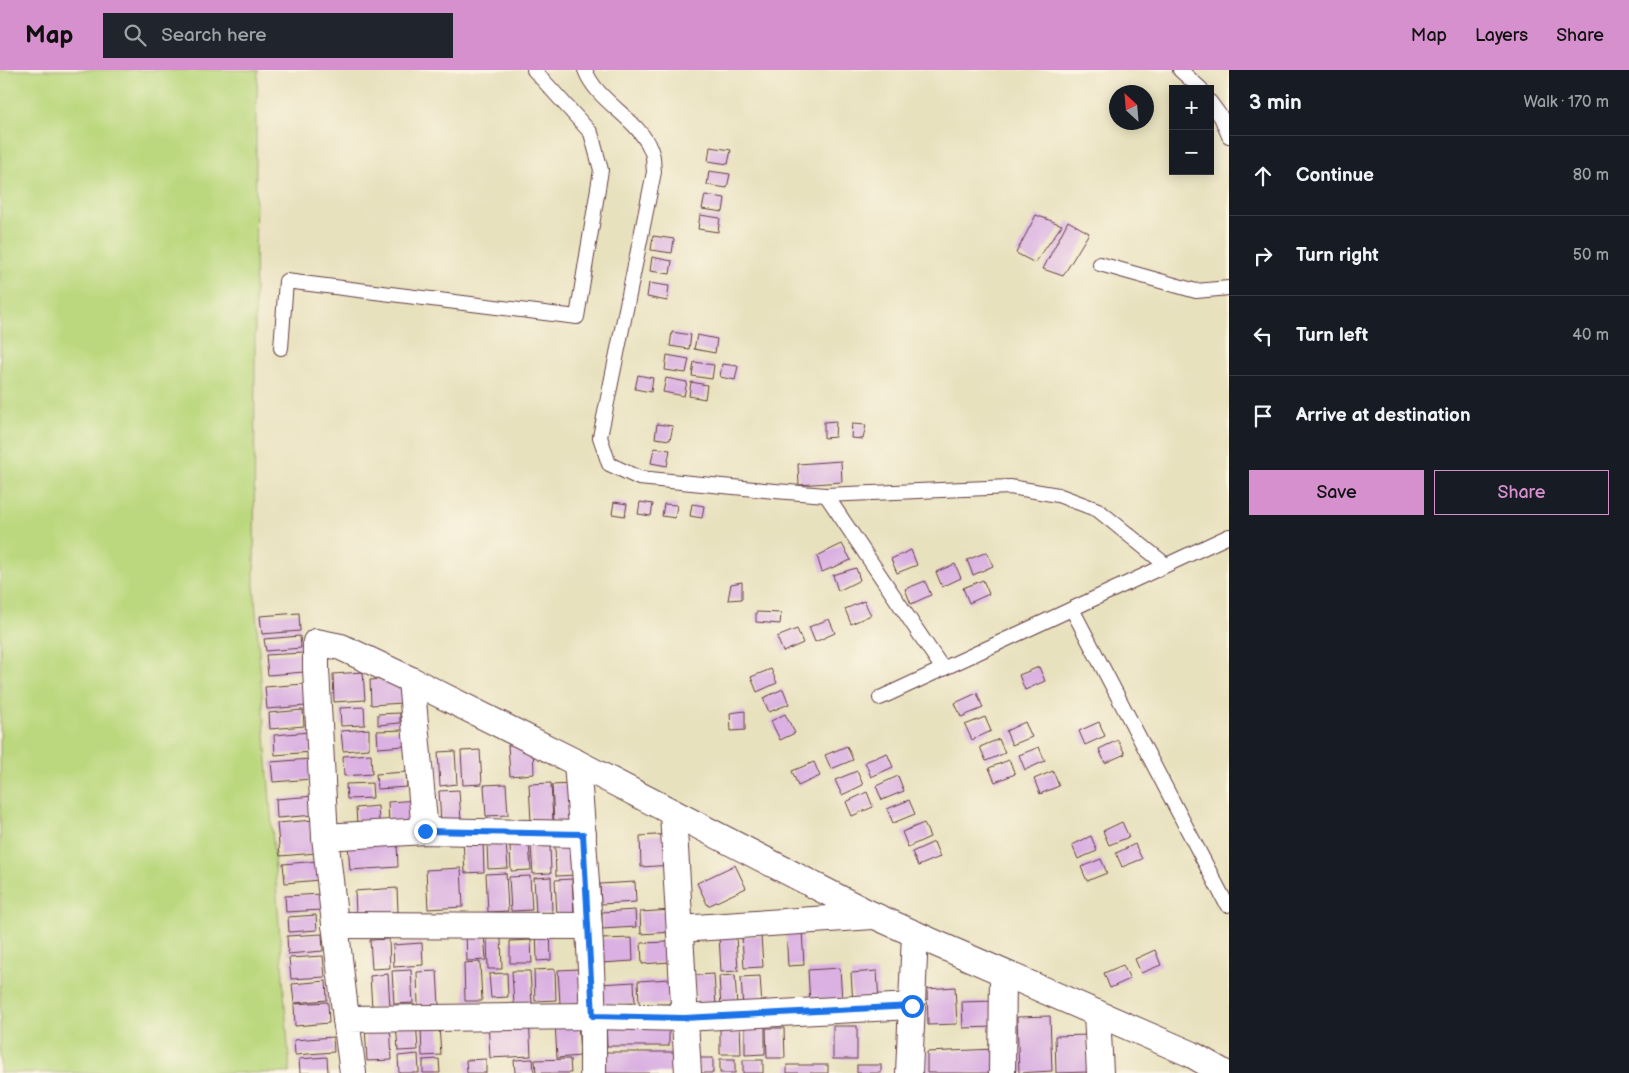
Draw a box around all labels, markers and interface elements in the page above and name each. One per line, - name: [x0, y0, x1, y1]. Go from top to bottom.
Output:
- search box: [103, 13, 453, 58]
- text: Map: [25, 21, 73, 50]
- icon: search: [121, 21, 149, 49]
- text: Search here: [161, 24, 267, 47]
- text: Map: [1411, 25, 1447, 46]
- text: Layers: [1475, 25, 1528, 46]
- text: Share: [1556, 25, 1604, 46]
- north arrow: [1109, 85, 1154, 130]
- map controls: [1169, 85, 1214, 175]
- button: +: [1169, 85, 1214, 130]
- text: 3 min: [1249, 90, 1302, 115]
- text: Walk · 170 m: [1523, 93, 1609, 112]
- button: −: [1169, 130, 1214, 175]
- icon: ahead: [1249, 162, 1277, 190]
- text: Continue: [1296, 164, 1374, 187]
- text: 80 m: [1573, 166, 1609, 185]
- icon: right: [1249, 242, 1277, 270]
- text: Turn right: [1296, 244, 1379, 267]
- text: 50 m: [1573, 246, 1609, 265]
- icon: left: [1249, 322, 1277, 350]
- text: Turn left: [1296, 324, 1368, 347]
- text: 40 m: [1572, 326, 1609, 345]
- icon: arrive: [1249, 402, 1277, 430]
- text: Arrive at destination: [1296, 404, 1471, 427]
- button: Save: [1249, 470, 1424, 515]
- button: Share: [1434, 470, 1609, 515]
- route end: [414, 820, 437, 843]
- route start: [901, 995, 924, 1018]

